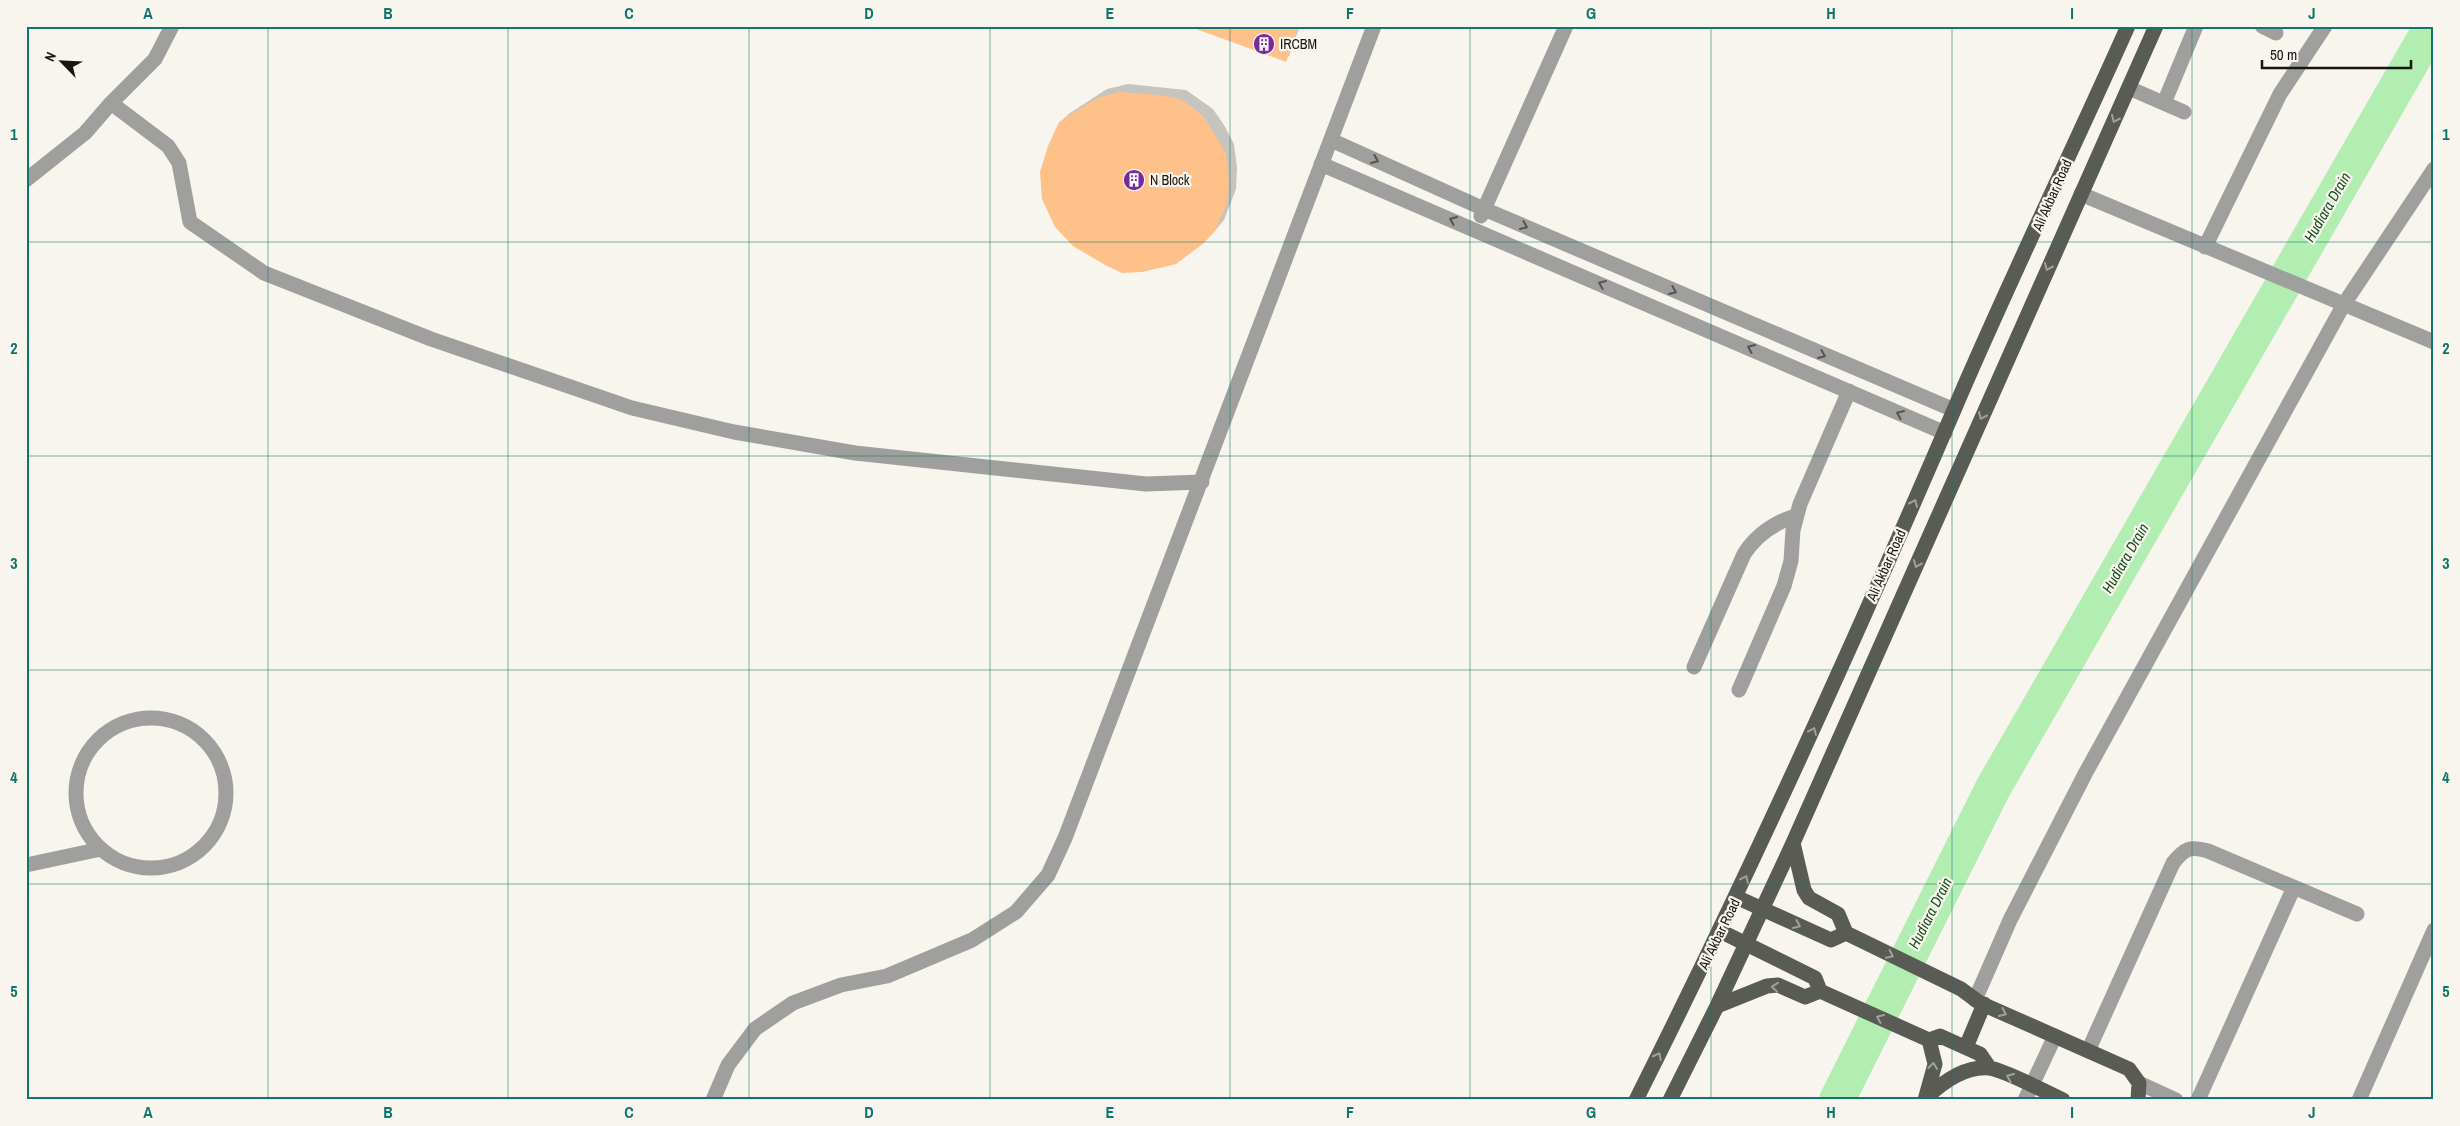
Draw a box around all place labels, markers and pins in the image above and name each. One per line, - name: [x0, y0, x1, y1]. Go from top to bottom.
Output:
- building icon: IRCBM: [1252, 32, 1276, 56]
- place label: IRCBM: [1280, 35, 1317, 53]
- building icon: N Block: [1122, 168, 1146, 192]
- place label: N Block: [1150, 171, 1190, 189]

